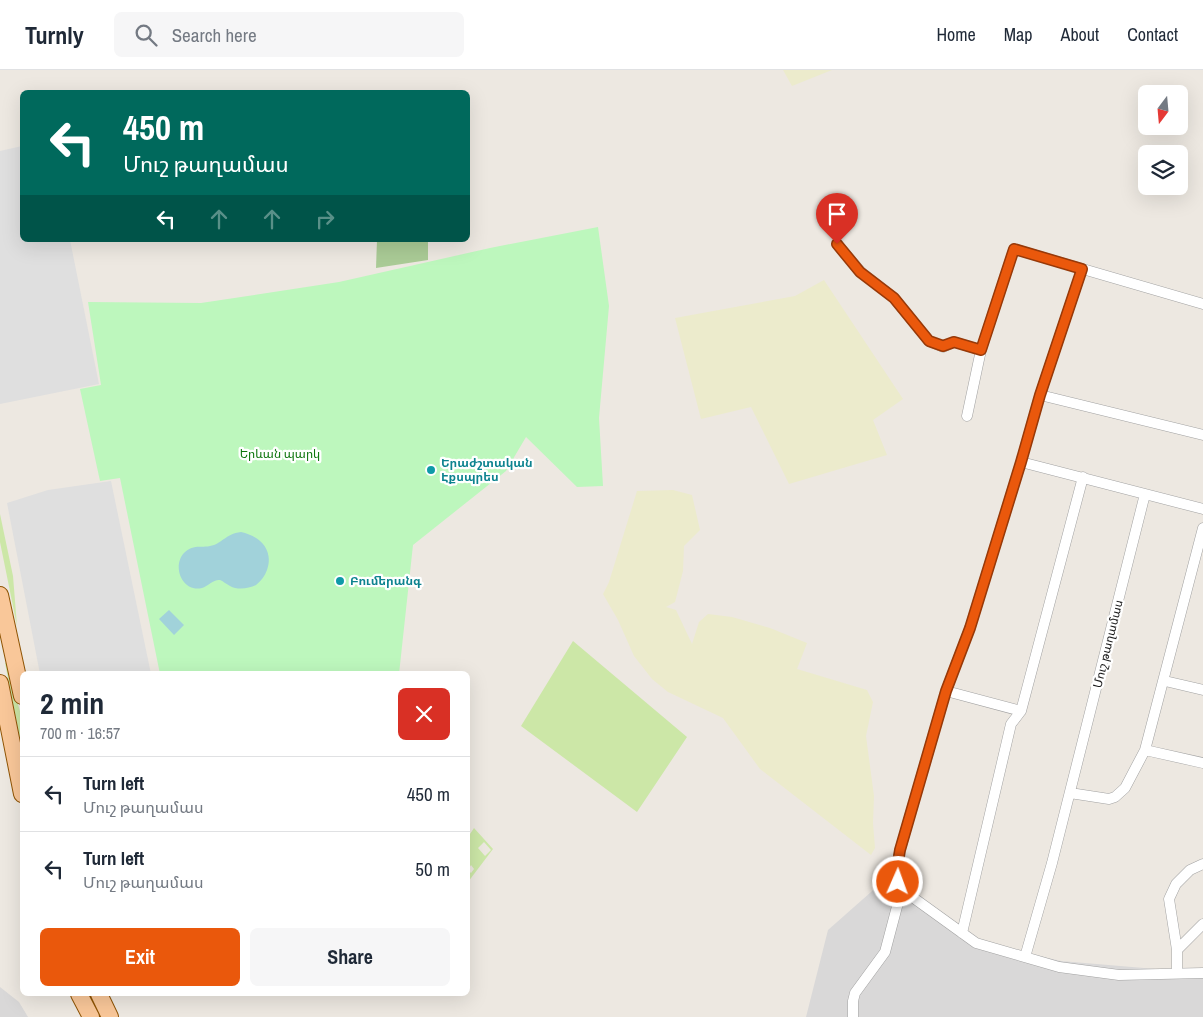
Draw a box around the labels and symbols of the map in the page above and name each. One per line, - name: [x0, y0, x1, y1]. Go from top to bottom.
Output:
- north arrow: [1138, 85, 1188, 135]
- pin: [816, 193, 858, 244]
- park label: Երևան պարկ: [240, 446, 320, 462]
- place label: Երաժշտական Էքսպրես: [441, 455, 533, 485]
- marker: Երաժշտական Էքսպրես: [425, 464, 437, 476]
- place label: Բումերանգ: [350, 573, 422, 589]
- marker: Բումերանգ: [334, 575, 346, 587]
- street label: Մուշ թաղամաս: [1089, 598, 1127, 690]
- position arrow: [871, 855, 923, 907]

